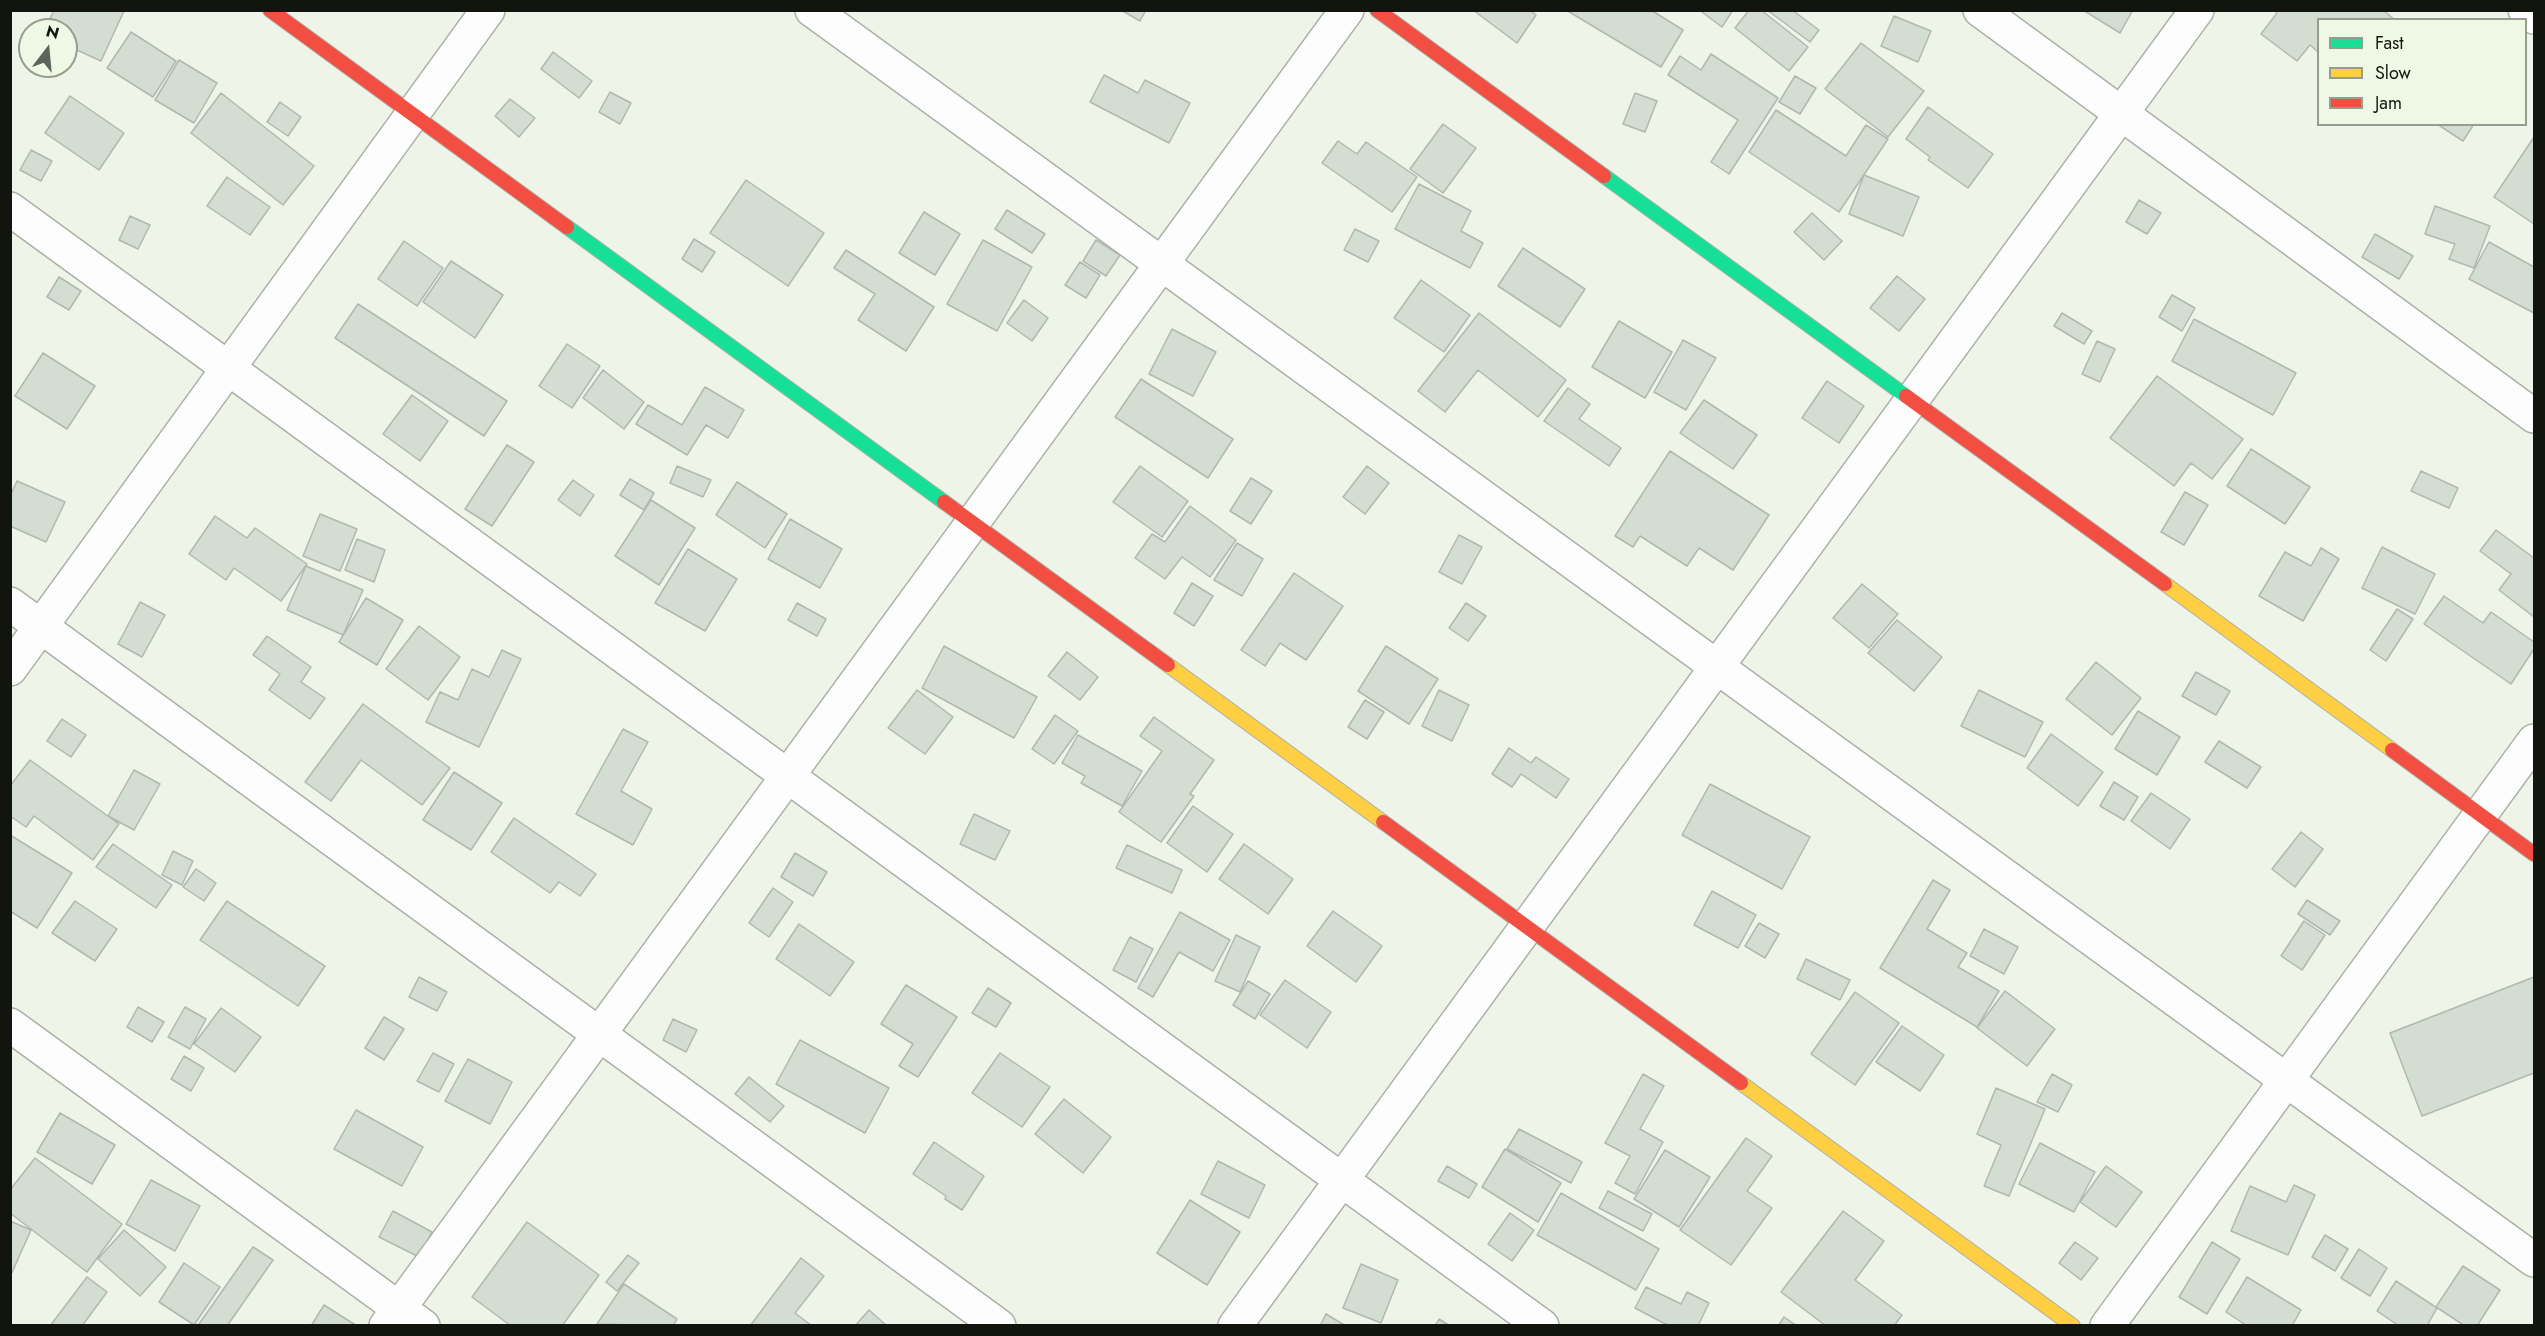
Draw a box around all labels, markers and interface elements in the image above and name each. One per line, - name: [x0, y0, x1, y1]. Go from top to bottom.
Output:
- north arrow: [18, 18, 78, 78]
- legend: [2317, 18, 2527, 126]
- text: N: [43, 19, 62, 45]
- text: Fast: [2375, 30, 2404, 56]
- text: Slow: [2375, 60, 2411, 86]
- text: Jam: [2375, 90, 2402, 116]

